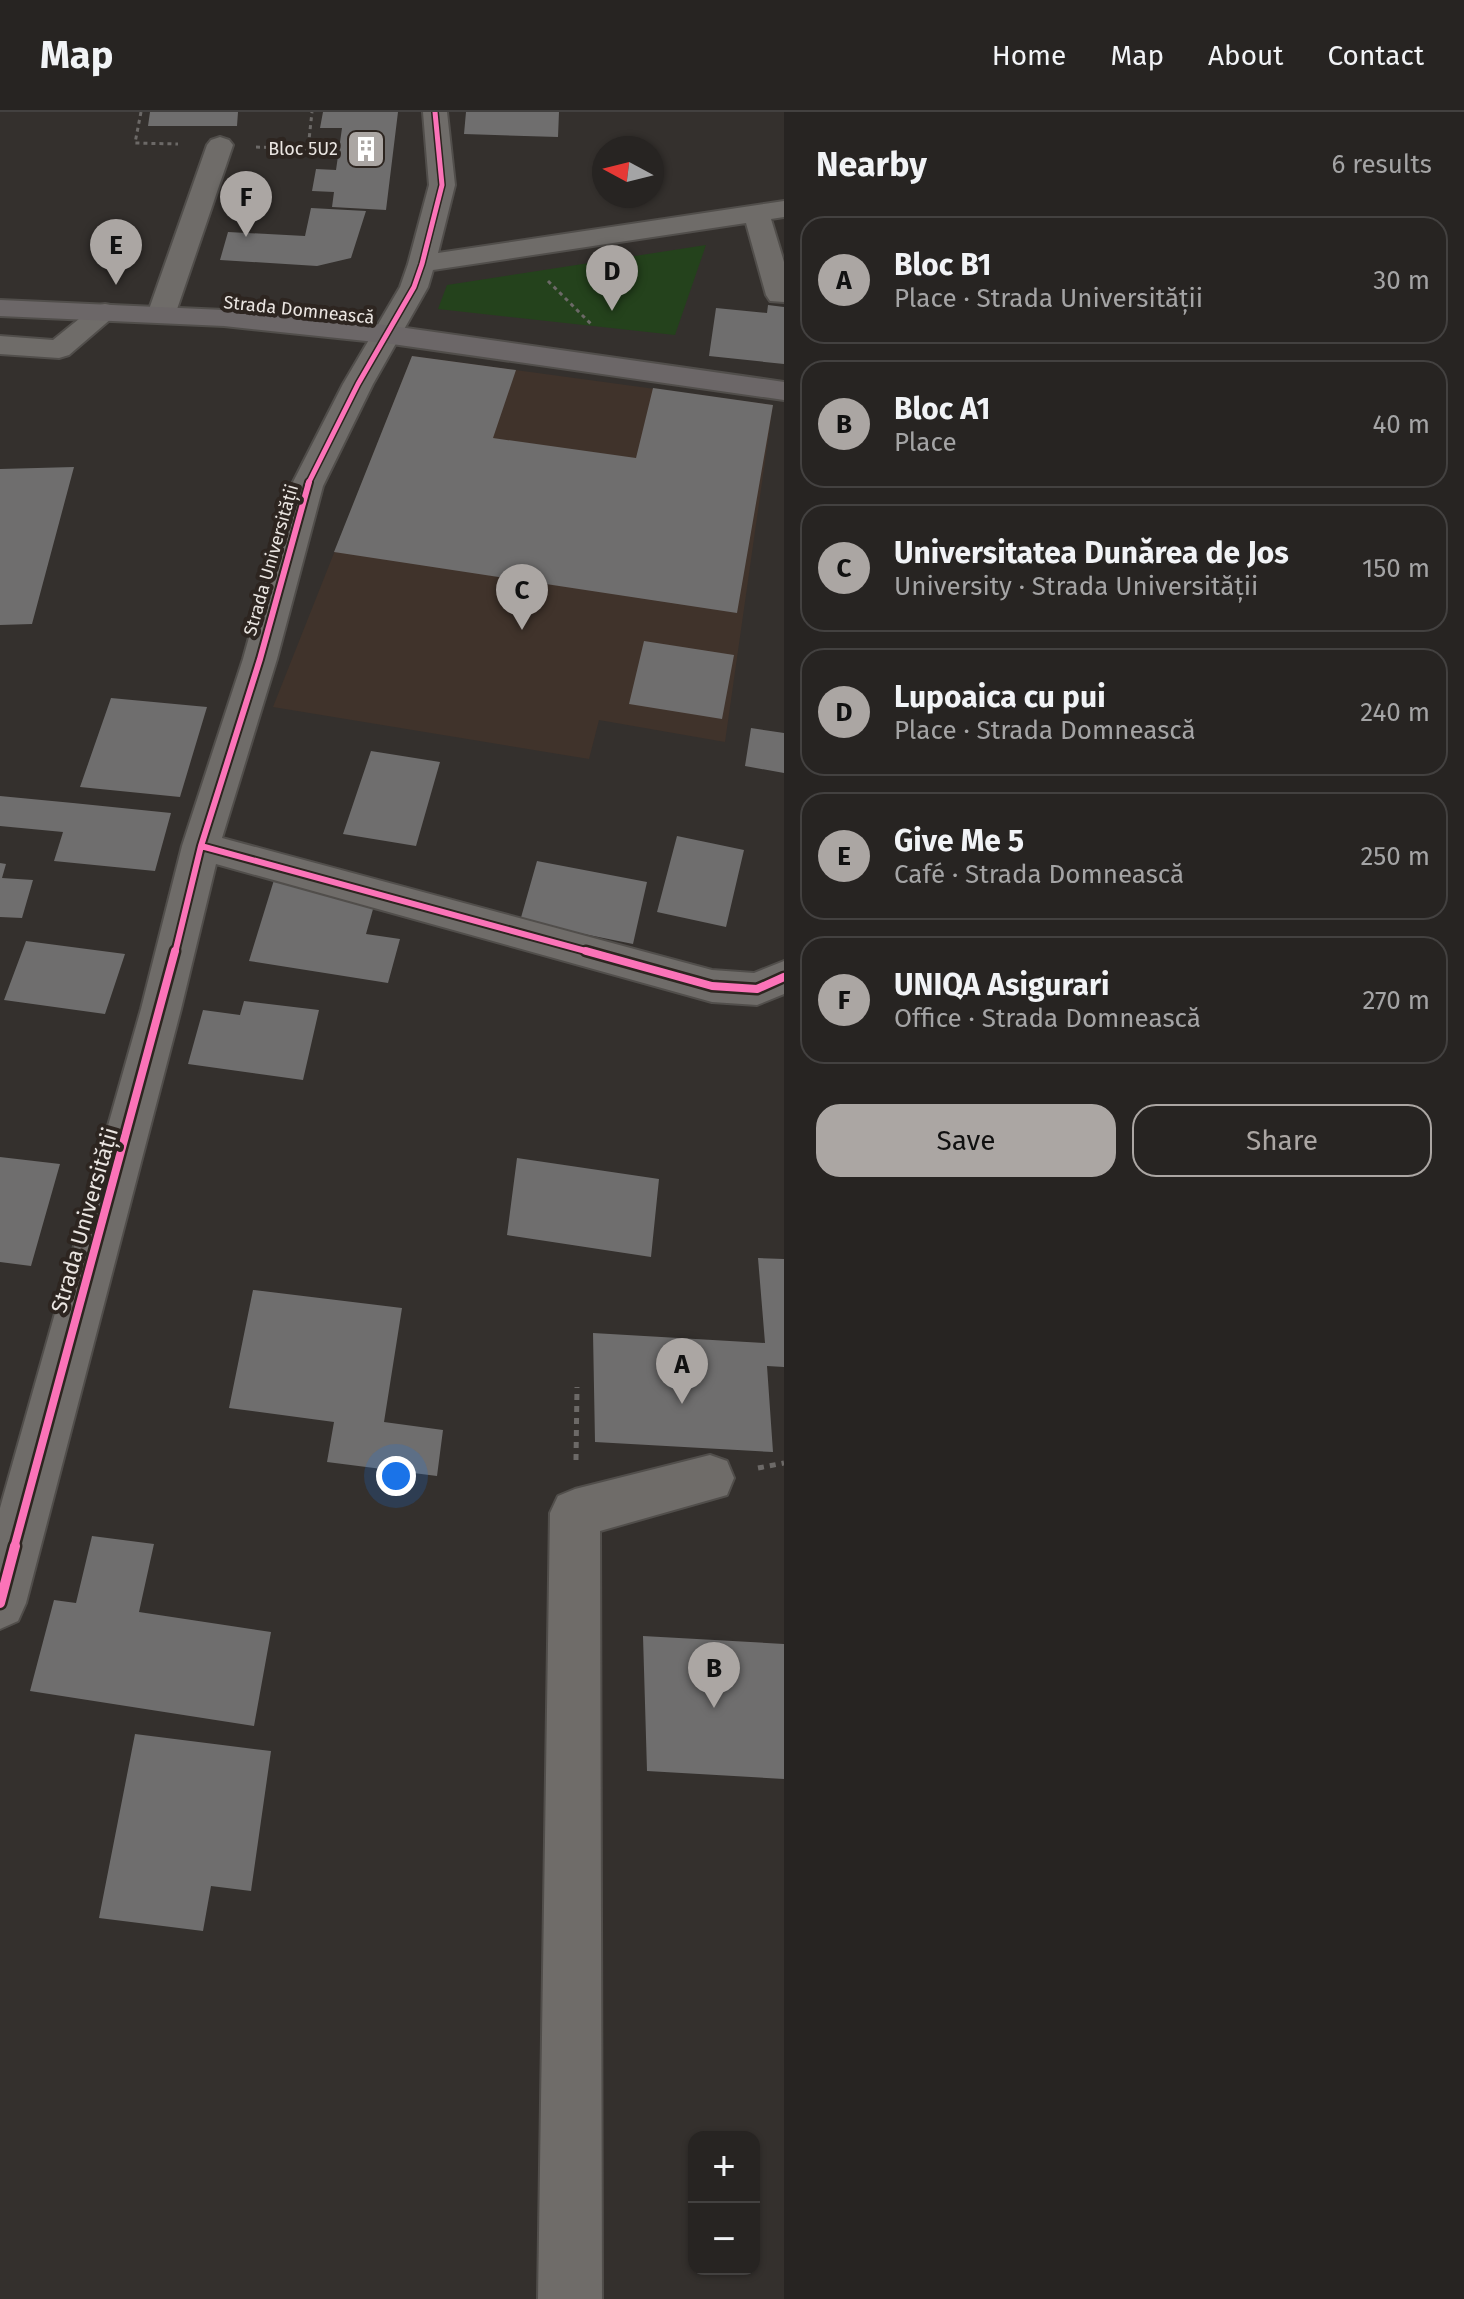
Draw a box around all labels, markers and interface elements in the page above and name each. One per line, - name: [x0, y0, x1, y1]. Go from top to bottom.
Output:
- text: Map: [40, 32, 113, 78]
- text: Home: [992, 39, 1066, 72]
- text: Map: [1110, 39, 1164, 72]
- text: About: [1208, 39, 1283, 72]
- text: Contact: [1327, 39, 1424, 72]
- building icon: Bloc 5U2: [345, 128, 387, 170]
- north arrow: [592, 136, 664, 208]
- place label: Bloc 5U2: [268, 138, 338, 160]
- text: Nearby: [816, 144, 927, 185]
- text: 6 results: [1331, 149, 1432, 180]
- pin: F: [220, 171, 272, 237]
- pin: E: [90, 219, 142, 285]
- pin: D: [586, 245, 638, 311]
- text: Bloc B1: [894, 247, 992, 283]
- text: A: [836, 265, 852, 296]
- text: 30 m: [1373, 265, 1430, 296]
- text: Place · Strada Universității: [894, 283, 1203, 314]
- street label: Strada Domnească: [222, 291, 376, 329]
- text: Bloc A1: [894, 391, 990, 427]
- text: B: [836, 409, 852, 440]
- text: 40 m: [1372, 409, 1430, 440]
- text: Place: [894, 427, 957, 458]
- street label: Strada Universității: [239, 482, 304, 639]
- text: Universitatea Dunărea de Jos: [894, 535, 1289, 571]
- text: C: [837, 553, 851, 584]
- text: 150 m: [1362, 553, 1430, 584]
- pin: C: [496, 564, 548, 630]
- text: University · Strada Universității: [894, 571, 1258, 602]
- text: Lupoaica cu pui: [894, 679, 1106, 715]
- text: D: [836, 697, 852, 728]
- text: 240 m: [1360, 697, 1430, 728]
- text: Place · Strada Domnească: [894, 715, 1196, 746]
- text: Give Me 5: [894, 823, 1024, 859]
- text: E: [837, 841, 851, 872]
- text: 250 m: [1360, 841, 1430, 872]
- text: Café · Strada Domnească: [894, 859, 1184, 890]
- text: UNIQA Asigurari: [894, 967, 1109, 1003]
- text: F: [838, 985, 850, 1016]
- text: 270 m: [1362, 985, 1430, 1016]
- text: Office · Strada Domnească: [894, 1003, 1201, 1034]
- button: Save: [816, 1104, 1116, 1177]
- button: Share: [1132, 1104, 1432, 1177]
- street label: Strada Universității: [45, 1124, 124, 1316]
- pin: A: [656, 1338, 708, 1404]
- your location: [376, 1456, 416, 1496]
- pin: B: [688, 1642, 740, 1708]
- map controls: [688, 2131, 760, 2275]
- button: +: [688, 2131, 760, 2203]
- button: −: [688, 2203, 760, 2275]

